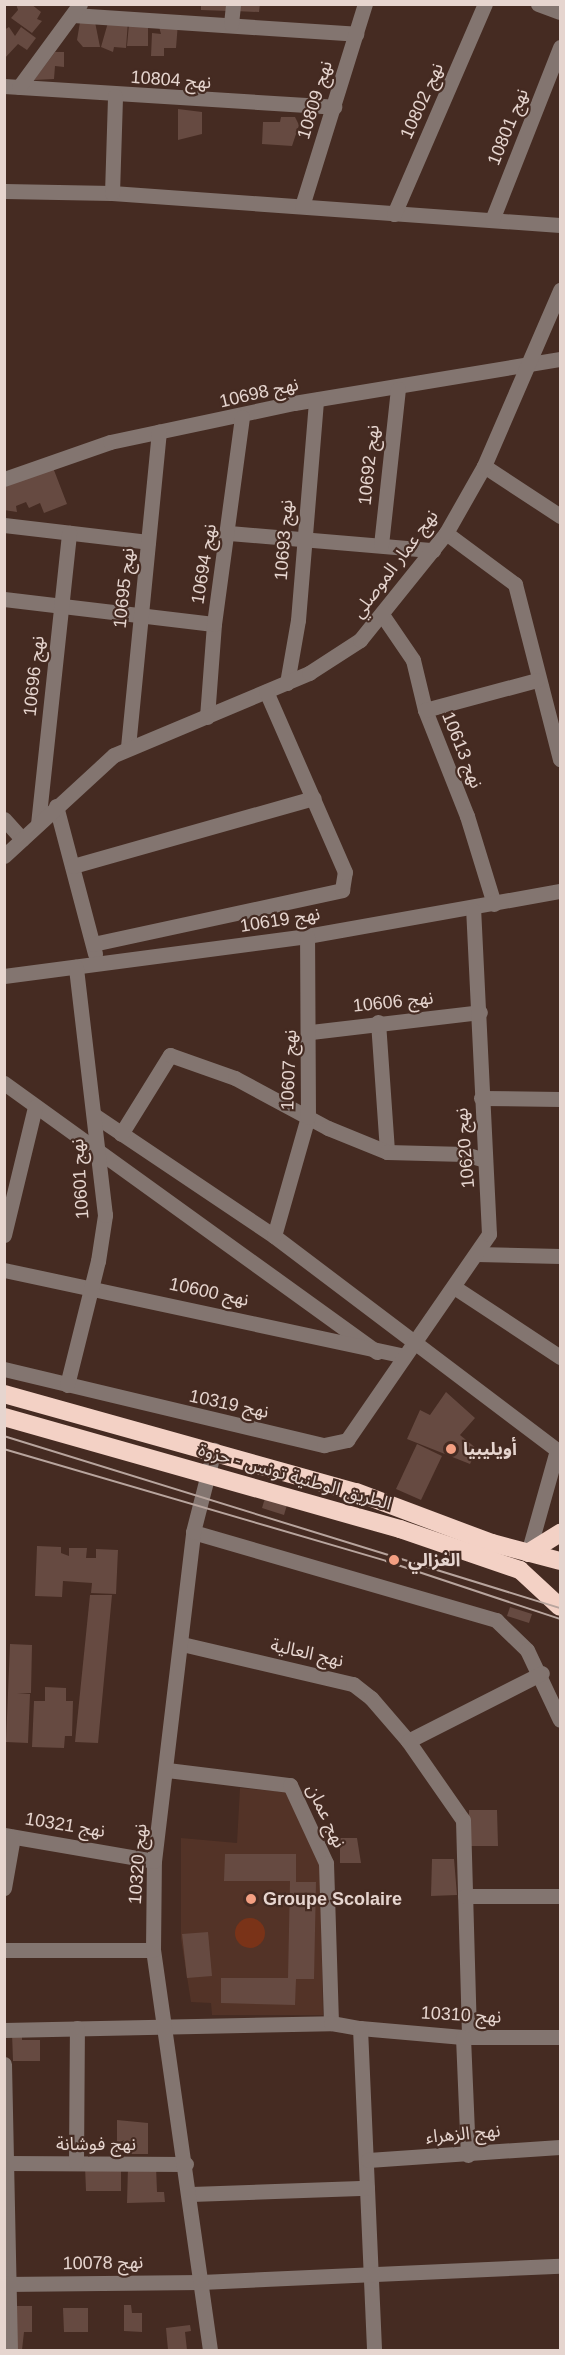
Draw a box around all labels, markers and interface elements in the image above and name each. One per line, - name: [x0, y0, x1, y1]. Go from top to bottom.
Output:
- street label: نهج 10809: [293, 58, 337, 142]
- street label: نهج 10802: [396, 60, 448, 142]
- street label: نهج 10804: [130, 66, 212, 94]
- street label: نهج 10801: [483, 86, 533, 168]
- street label: نهج 10698: [217, 373, 301, 413]
- street label: نهج 10692: [354, 424, 384, 506]
- street label: نهج 10693: [270, 499, 298, 581]
- street label: نهج عمار الموصلي: [347, 506, 443, 622]
- street label: نهج 10694: [187, 522, 221, 606]
- street label: نهج 10695: [109, 547, 139, 629]
- street label: نهج 10696: [19, 635, 49, 717]
- street label: نهج 10613: [437, 709, 487, 791]
- street label: نهج 10619: [238, 903, 322, 937]
- street label: نهج 10606: [352, 987, 434, 1017]
- street label: نهج 10607: [277, 1029, 301, 1111]
- street label: نهج 10620: [451, 1107, 479, 1189]
- street label: نهج 10601: [66, 1138, 94, 1220]
- street label: نهج 10600: [167, 1273, 251, 1311]
- street label: نهج 10319: [187, 1385, 271, 1423]
- place label: أويليبيا: [463, 1438, 517, 1460]
- street label: الطريق الوطنية تونس - حزوة: [196, 1439, 394, 1515]
- marker: أويليبيا: [444, 1442, 458, 1456]
- place label: الغزالي: [408, 1549, 461, 1571]
- marker: الغزالي: [385, 1551, 403, 1569]
- street label: نهج العالية: [268, 1634, 346, 1672]
- street label: نهج عمان: [302, 1781, 350, 1851]
- street label: نهج 10321: [23, 1808, 107, 1842]
- street label: نهج 10320: [124, 1823, 152, 1905]
- place label: Groupe Scolaire: [263, 1888, 402, 1910]
- marker: Groupe Scolaire: [244, 1892, 258, 1906]
- street label: نهج 10310: [420, 2002, 502, 2028]
- street label: نهج الزهراء: [425, 2120, 501, 2148]
- street label: نهج فوشانة: [56, 2133, 136, 2155]
- street label: نهج 10078: [62, 2251, 144, 2275]

